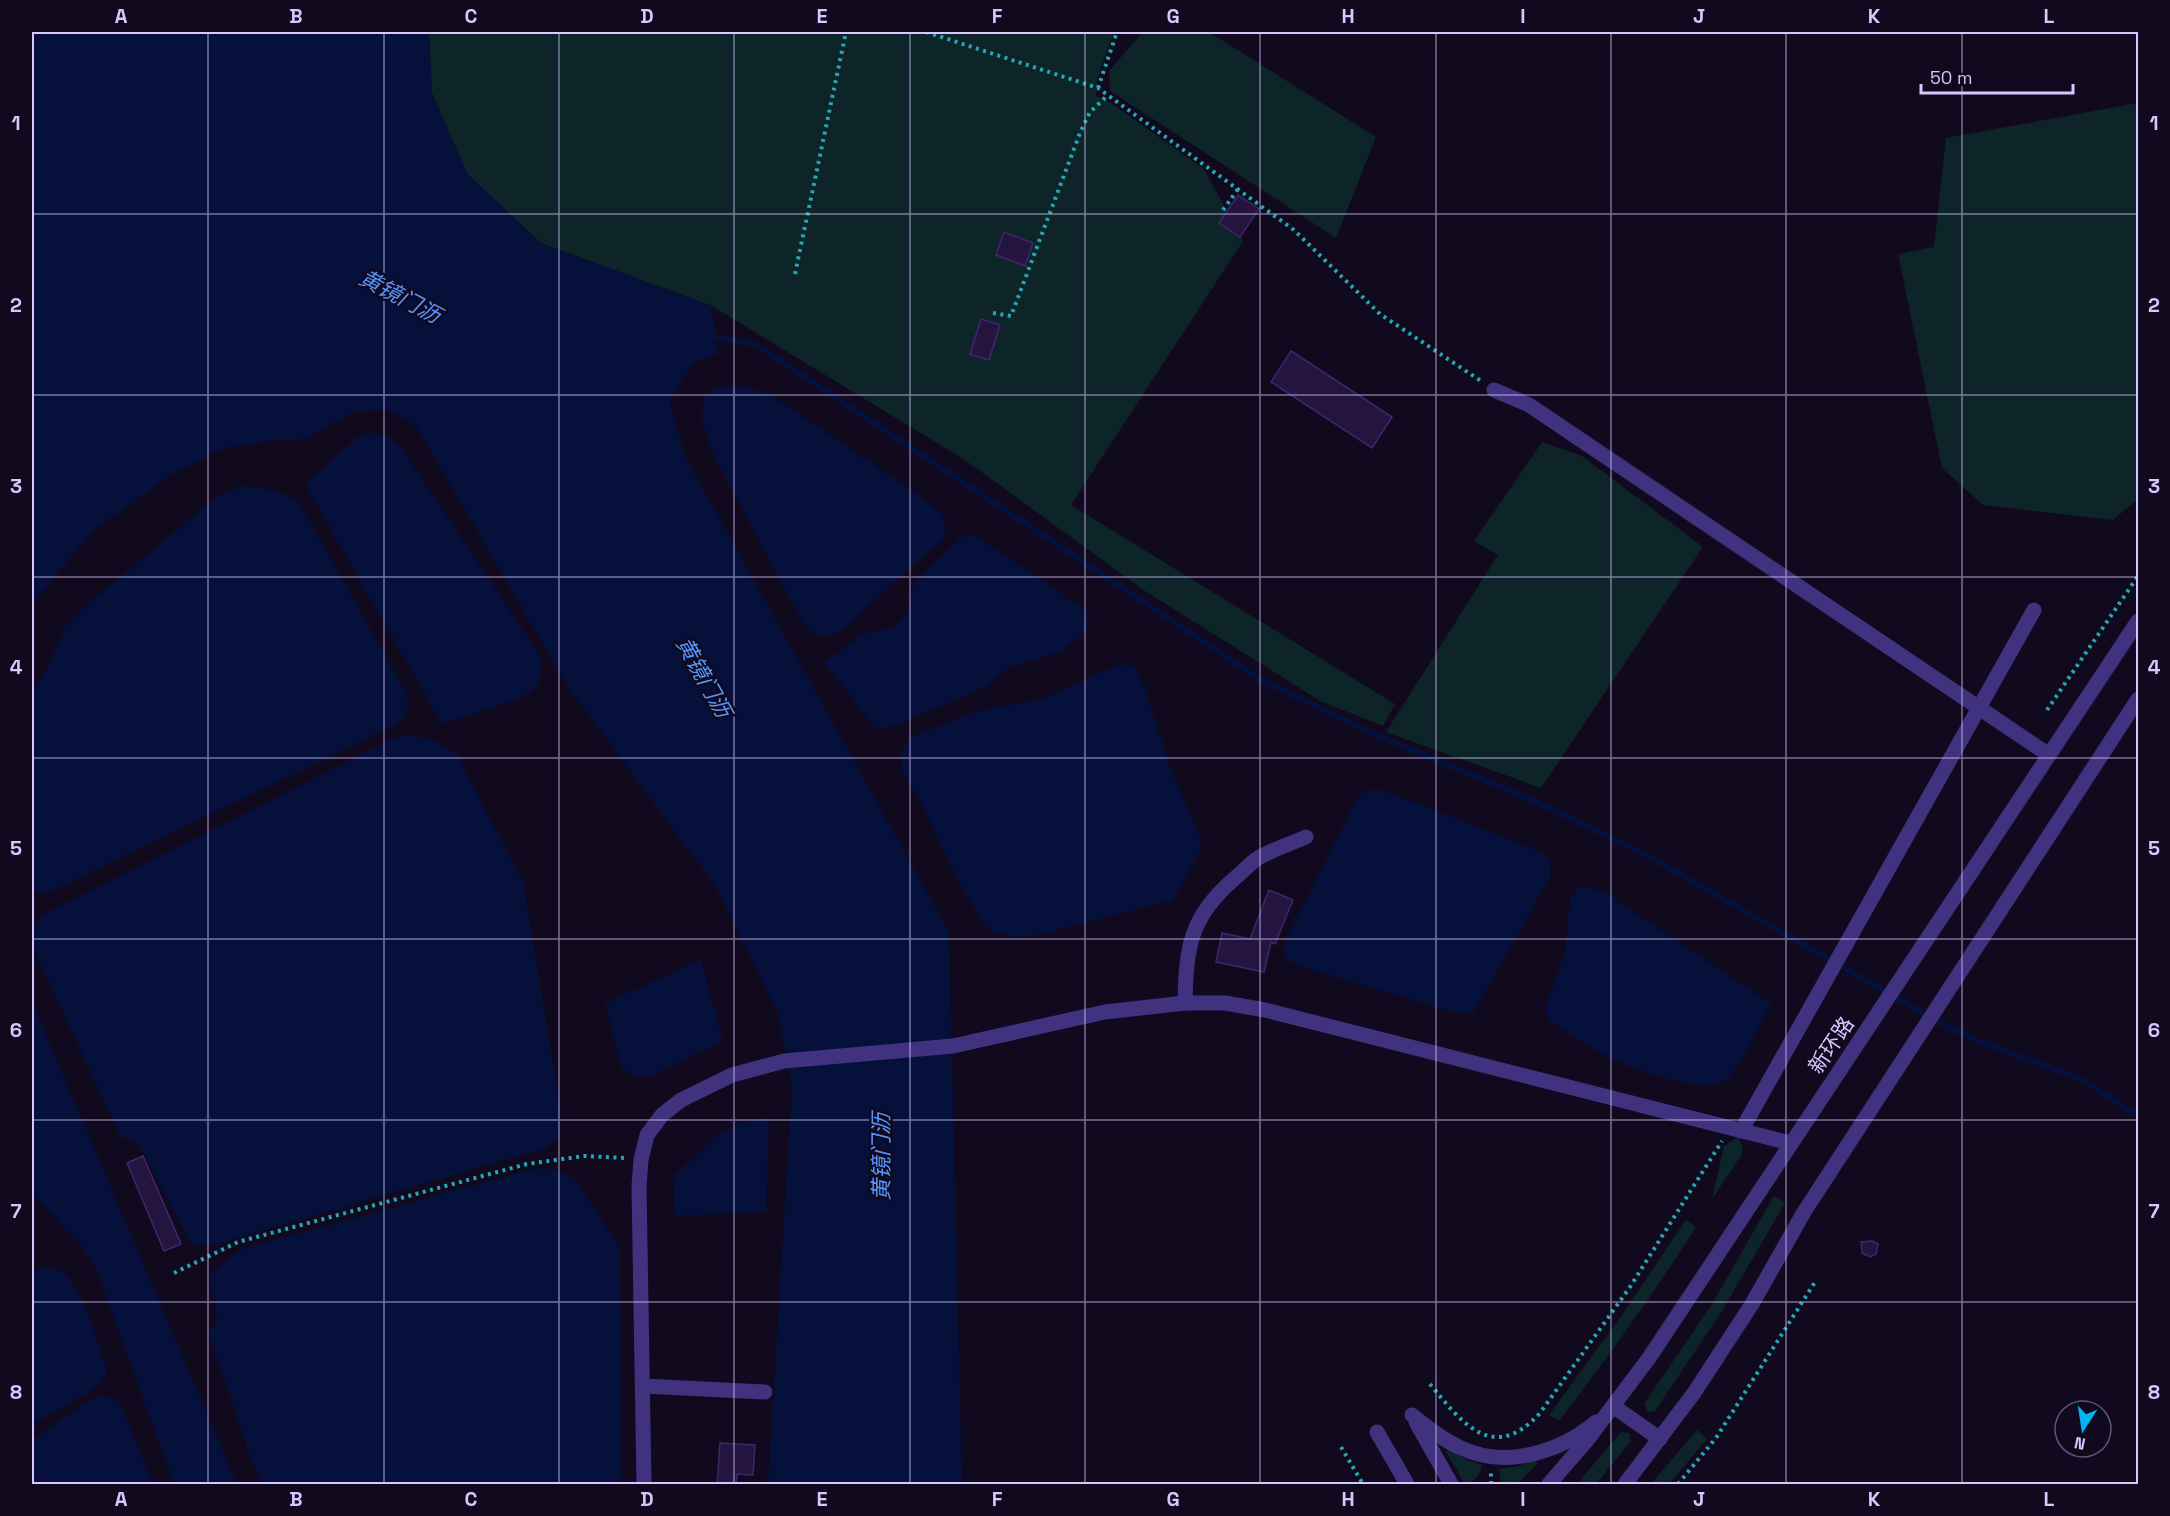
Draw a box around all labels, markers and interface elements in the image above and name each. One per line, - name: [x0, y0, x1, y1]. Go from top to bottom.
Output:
- text: A: [115, 3, 128, 29]
- text: B: [289, 3, 303, 29]
- text: C: [465, 3, 478, 29]
- text: D: [640, 3, 654, 29]
- text: E: [816, 3, 828, 29]
- text: F: [992, 3, 1003, 29]
- text: G: [1166, 3, 1180, 29]
- text: H: [1341, 3, 1355, 29]
- text: I: [1520, 3, 1526, 29]
- text: J: [1693, 3, 1705, 29]
- text: K: [1868, 3, 1881, 29]
- text: L: [2044, 3, 2055, 29]
- scale bar: [1921, 57, 2072, 95]
- text: 50 m: [1930, 66, 1972, 89]
- text: 1: [11, 110, 21, 136]
- text: 1: [2149, 110, 2159, 136]
- water label: 黄镜门沥: [355, 263, 449, 331]
- text: 2: [10, 292, 22, 318]
- text: 2: [2148, 292, 2160, 318]
- text: 3: [10, 473, 22, 499]
- text: 3: [2148, 473, 2160, 499]
- water label: 黄镜门沥: [670, 632, 740, 726]
- text: 4: [10, 654, 23, 680]
- text: 4: [2148, 654, 2161, 680]
- text: 5: [10, 835, 22, 861]
- text: 5: [2148, 835, 2160, 861]
- street label: 新环路: [1802, 1011, 1860, 1079]
- text: 6: [10, 1017, 22, 1043]
- text: 6: [2148, 1017, 2160, 1043]
- water label: 黄镜门沥: [867, 1109, 895, 1201]
- text: 7: [10, 1198, 22, 1224]
- text: 7: [2148, 1198, 2160, 1224]
- text: 8: [10, 1379, 22, 1405]
- text: 8: [2148, 1379, 2160, 1405]
- north arrow: [2053, 1399, 2113, 1459]
- text: N: [2073, 1432, 2087, 1455]
- text: A: [115, 1486, 128, 1512]
- text: B: [289, 1486, 303, 1512]
- text: C: [465, 1486, 478, 1512]
- text: D: [640, 1486, 654, 1512]
- text: E: [816, 1486, 828, 1512]
- text: F: [992, 1486, 1003, 1512]
- text: G: [1166, 1486, 1180, 1512]
- text: H: [1341, 1486, 1355, 1512]
- text: I: [1520, 1486, 1526, 1512]
- text: J: [1693, 1486, 1705, 1512]
- text: K: [1868, 1486, 1881, 1512]
- text: L: [2044, 1486, 2055, 1512]

